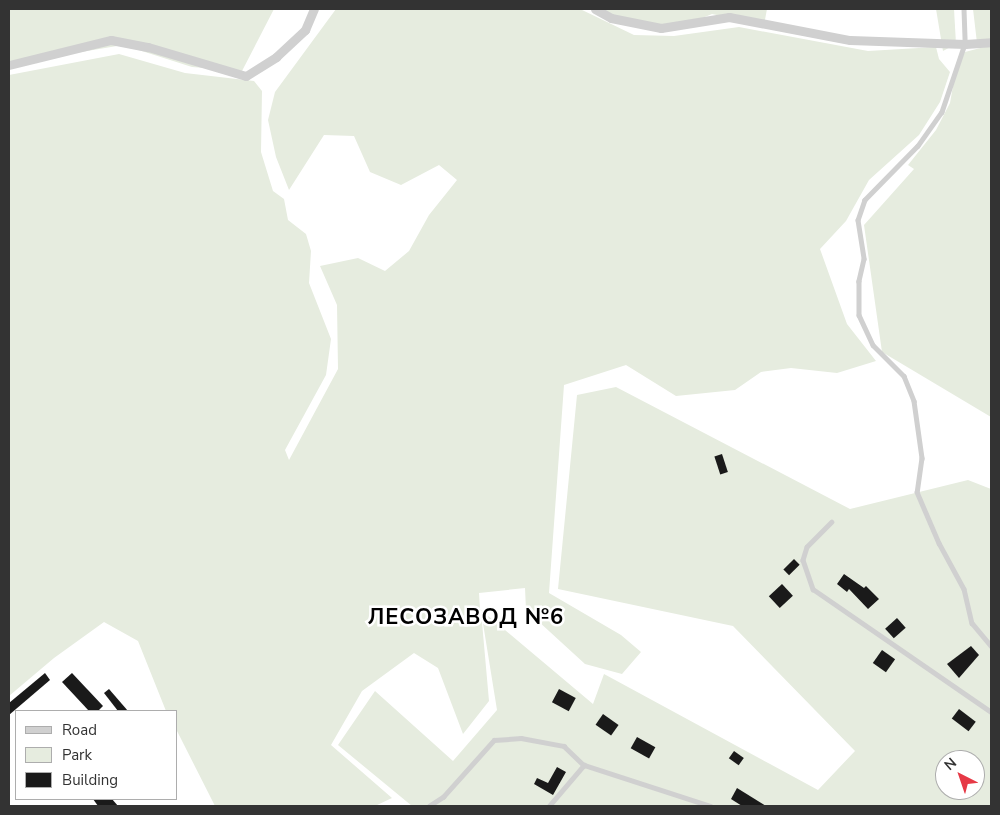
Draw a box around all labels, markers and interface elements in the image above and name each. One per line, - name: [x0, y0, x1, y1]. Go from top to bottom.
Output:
- district label: ЛЕСОЗАВОД №6: [366, 605, 566, 631]
- legend: [15, 710, 178, 800]
- text: Road: [62, 720, 97, 740]
- text: Park: [62, 745, 92, 765]
- north arrow: [935, 750, 985, 800]
- text: N: [940, 753, 961, 775]
- text: Building: [62, 770, 118, 790]

